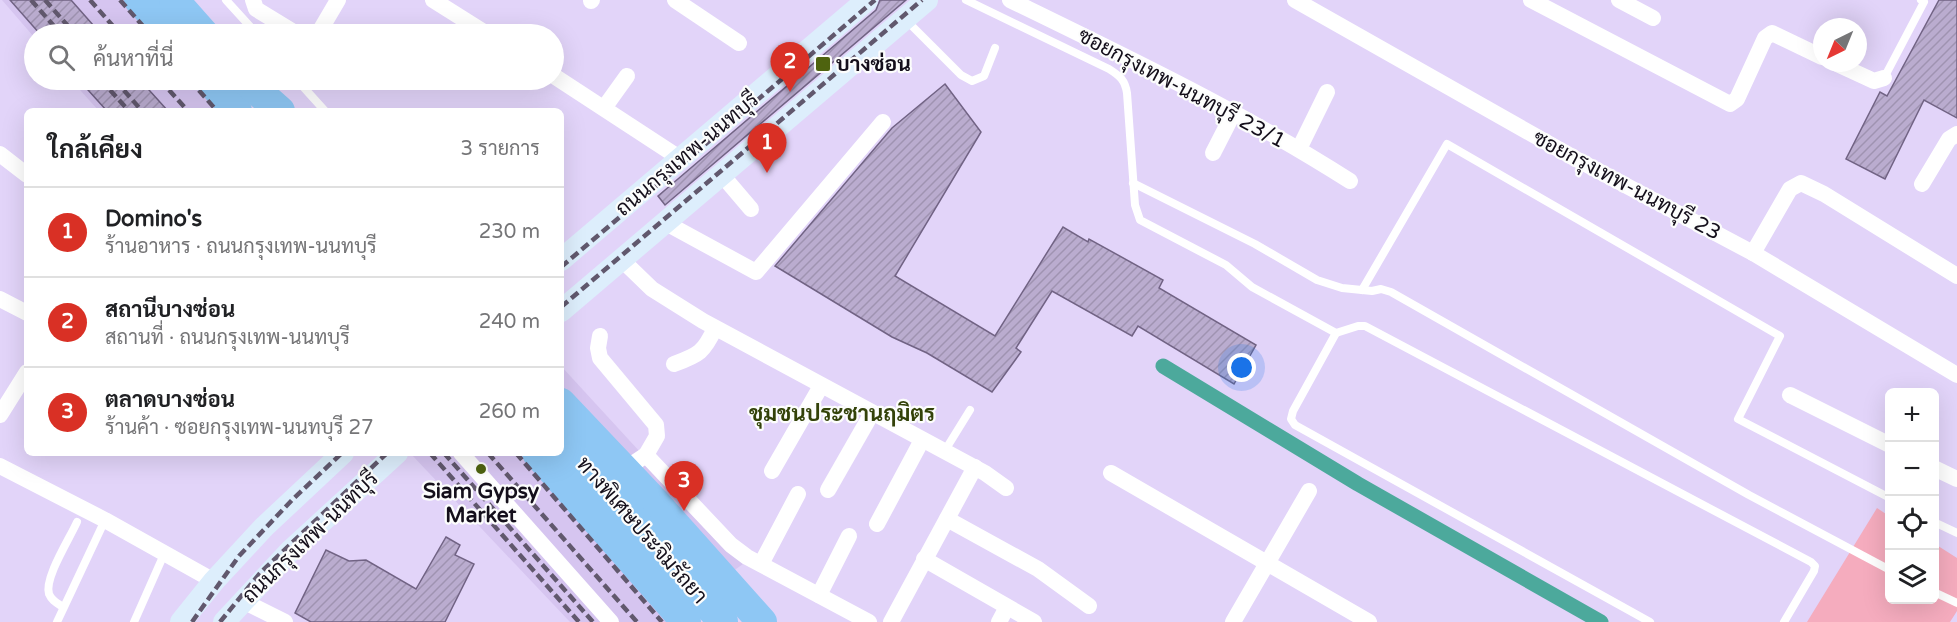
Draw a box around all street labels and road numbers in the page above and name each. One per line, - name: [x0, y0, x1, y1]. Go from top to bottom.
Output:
- street label: ซอยกรุงเทพ-นนทบุรี 23/1: [1073, 22, 1290, 155]
- street label: ถนนกรุงเทพ-นนทบุรี: [610, 87, 765, 222]
- street label: ซอยกรุงเทพ-นนทบุรี 23: [1528, 124, 1725, 246]
- street label: ทางพิเศษประจิมรัถยา: [571, 452, 712, 609]
- street label: ถนนกรุงเทพ-นนทบุรี: [237, 465, 384, 609]

